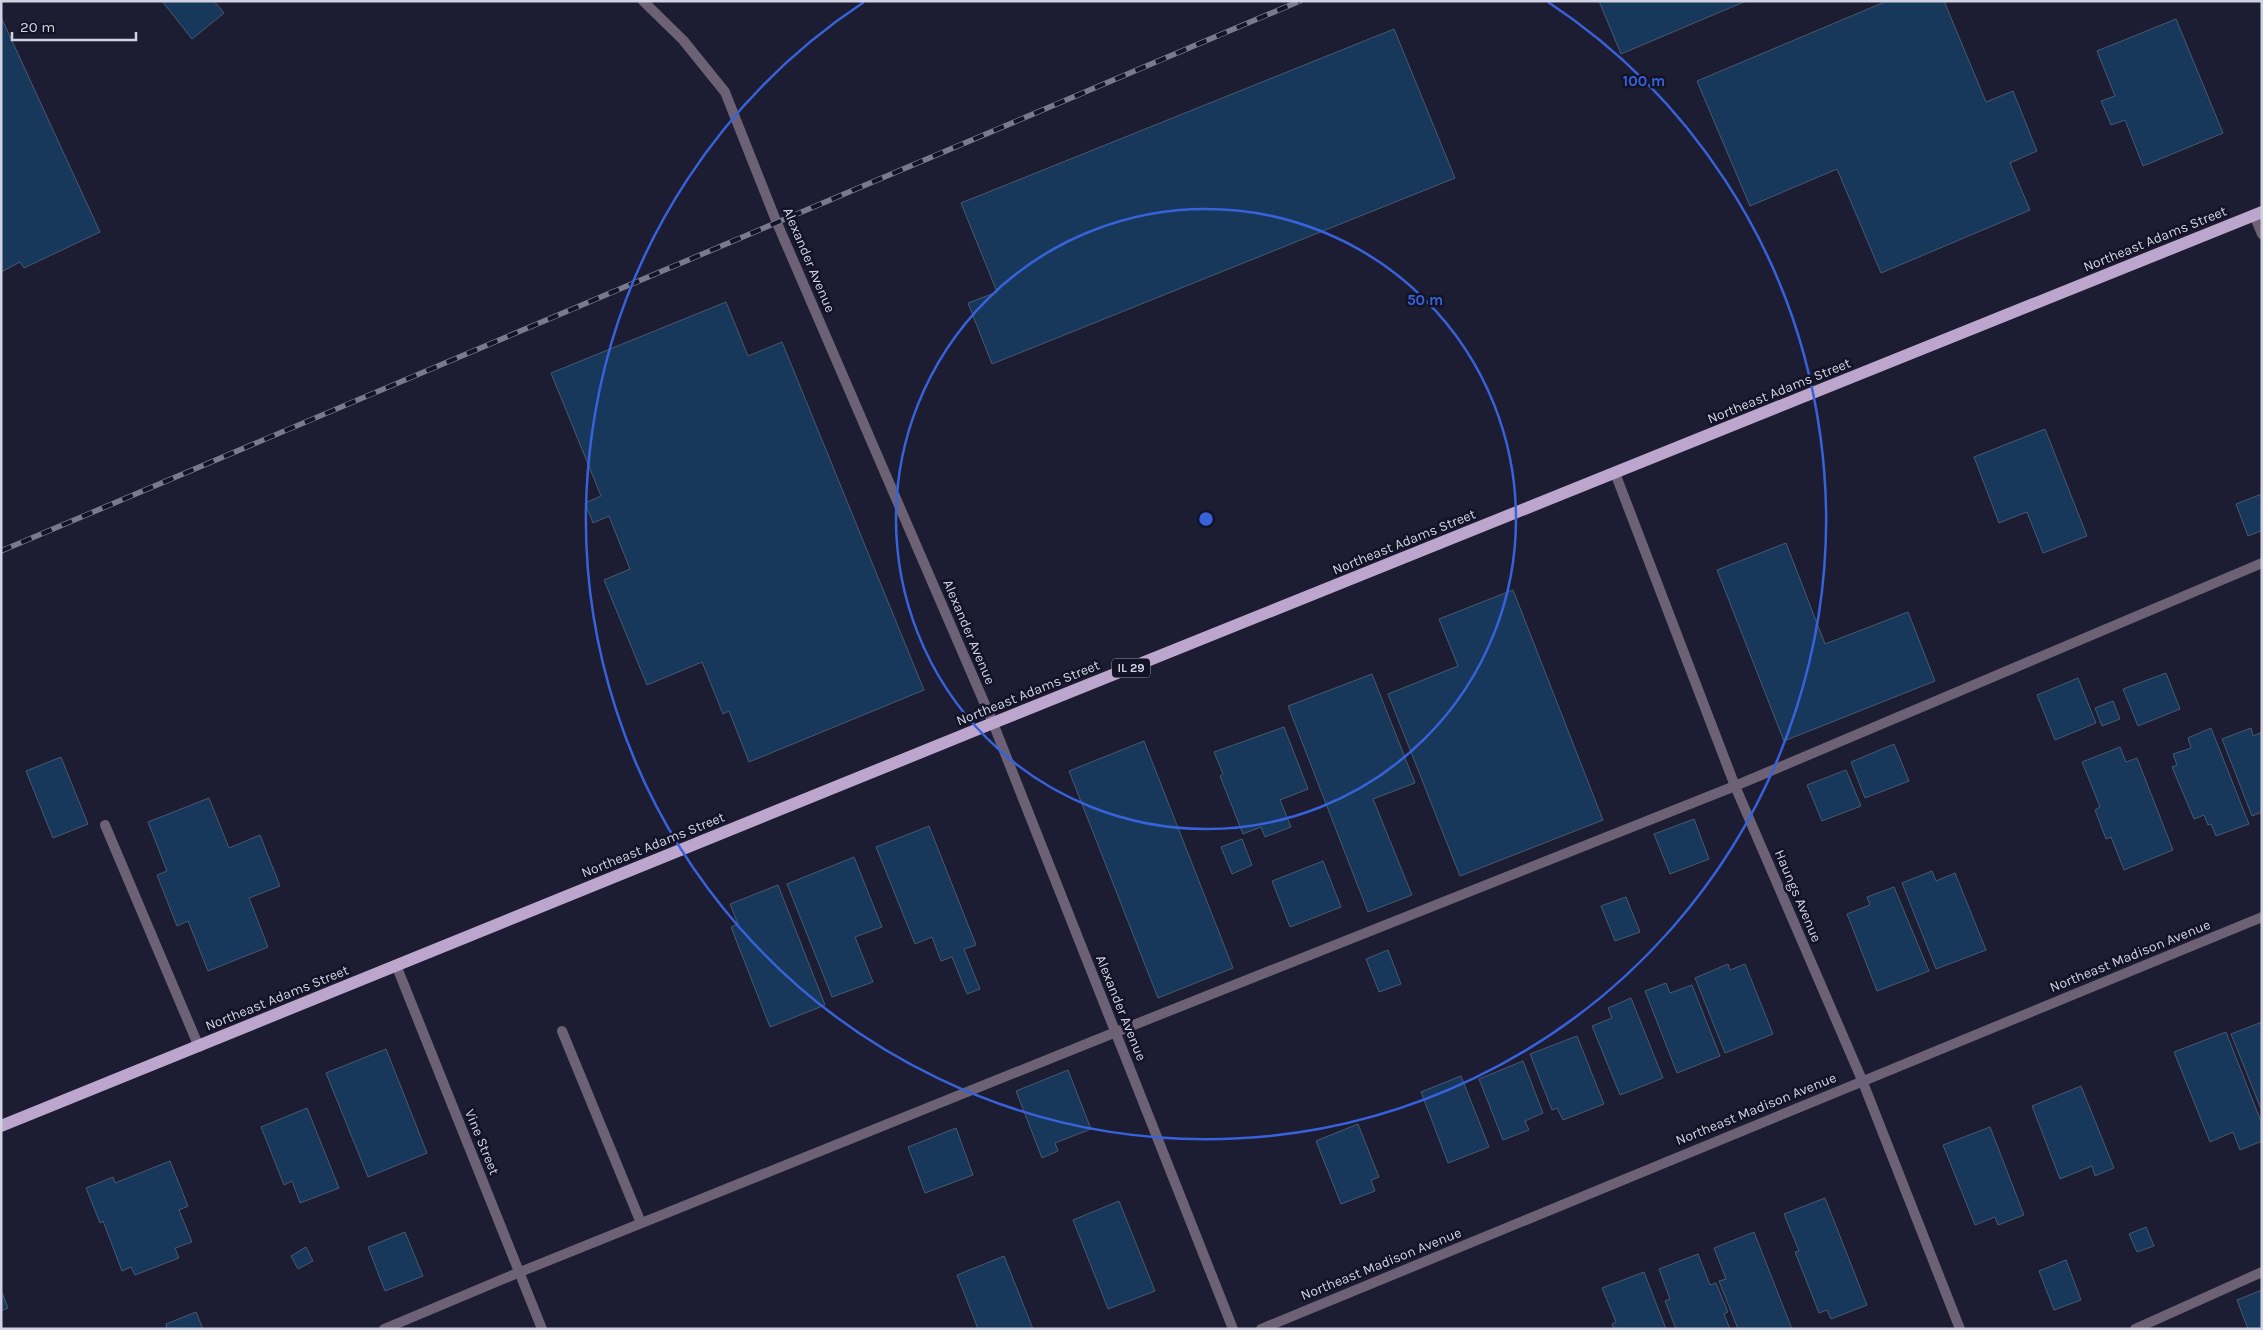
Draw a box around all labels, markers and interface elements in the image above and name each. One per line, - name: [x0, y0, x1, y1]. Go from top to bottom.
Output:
- scale bar: [12, 10, 136, 42]
- text: 20 m: [20, 18, 55, 36]
- text: 100 m: [1623, 72, 1665, 90]
- street label: Northeast Adams Street: [2081, 202, 2229, 276]
- street label: Alexander Avenue: [779, 205, 839, 315]
- text: 50 m: [1407, 291, 1443, 309]
- street label: Northeast Adams Street: [1705, 354, 1853, 428]
- street label: Northeast Adams Street: [1330, 505, 1478, 579]
- centre of rings: [1197, 510, 1215, 528]
- street label: Alexander Avenue: [939, 577, 999, 687]
- street label: Northeast Adams Street: [954, 656, 1102, 730]
- road number: IL 29: [1112, 658, 1150, 678]
- street label: Northeast Adams Street: [579, 808, 727, 882]
- street label: Haungs Avenue: [1771, 847, 1825, 945]
- street label: Northeast Madison Avenue: [2047, 916, 2213, 996]
- street label: Alexander Avenue: [1092, 953, 1150, 1063]
- street label: Northeast Adams Street: [203, 961, 351, 1035]
- street label: Northeast Madison Avenue: [1673, 1069, 1839, 1149]
- street label: Vine Street: [461, 1107, 503, 1177]
- street label: Northeast Madison Avenue: [1298, 1224, 1464, 1304]

